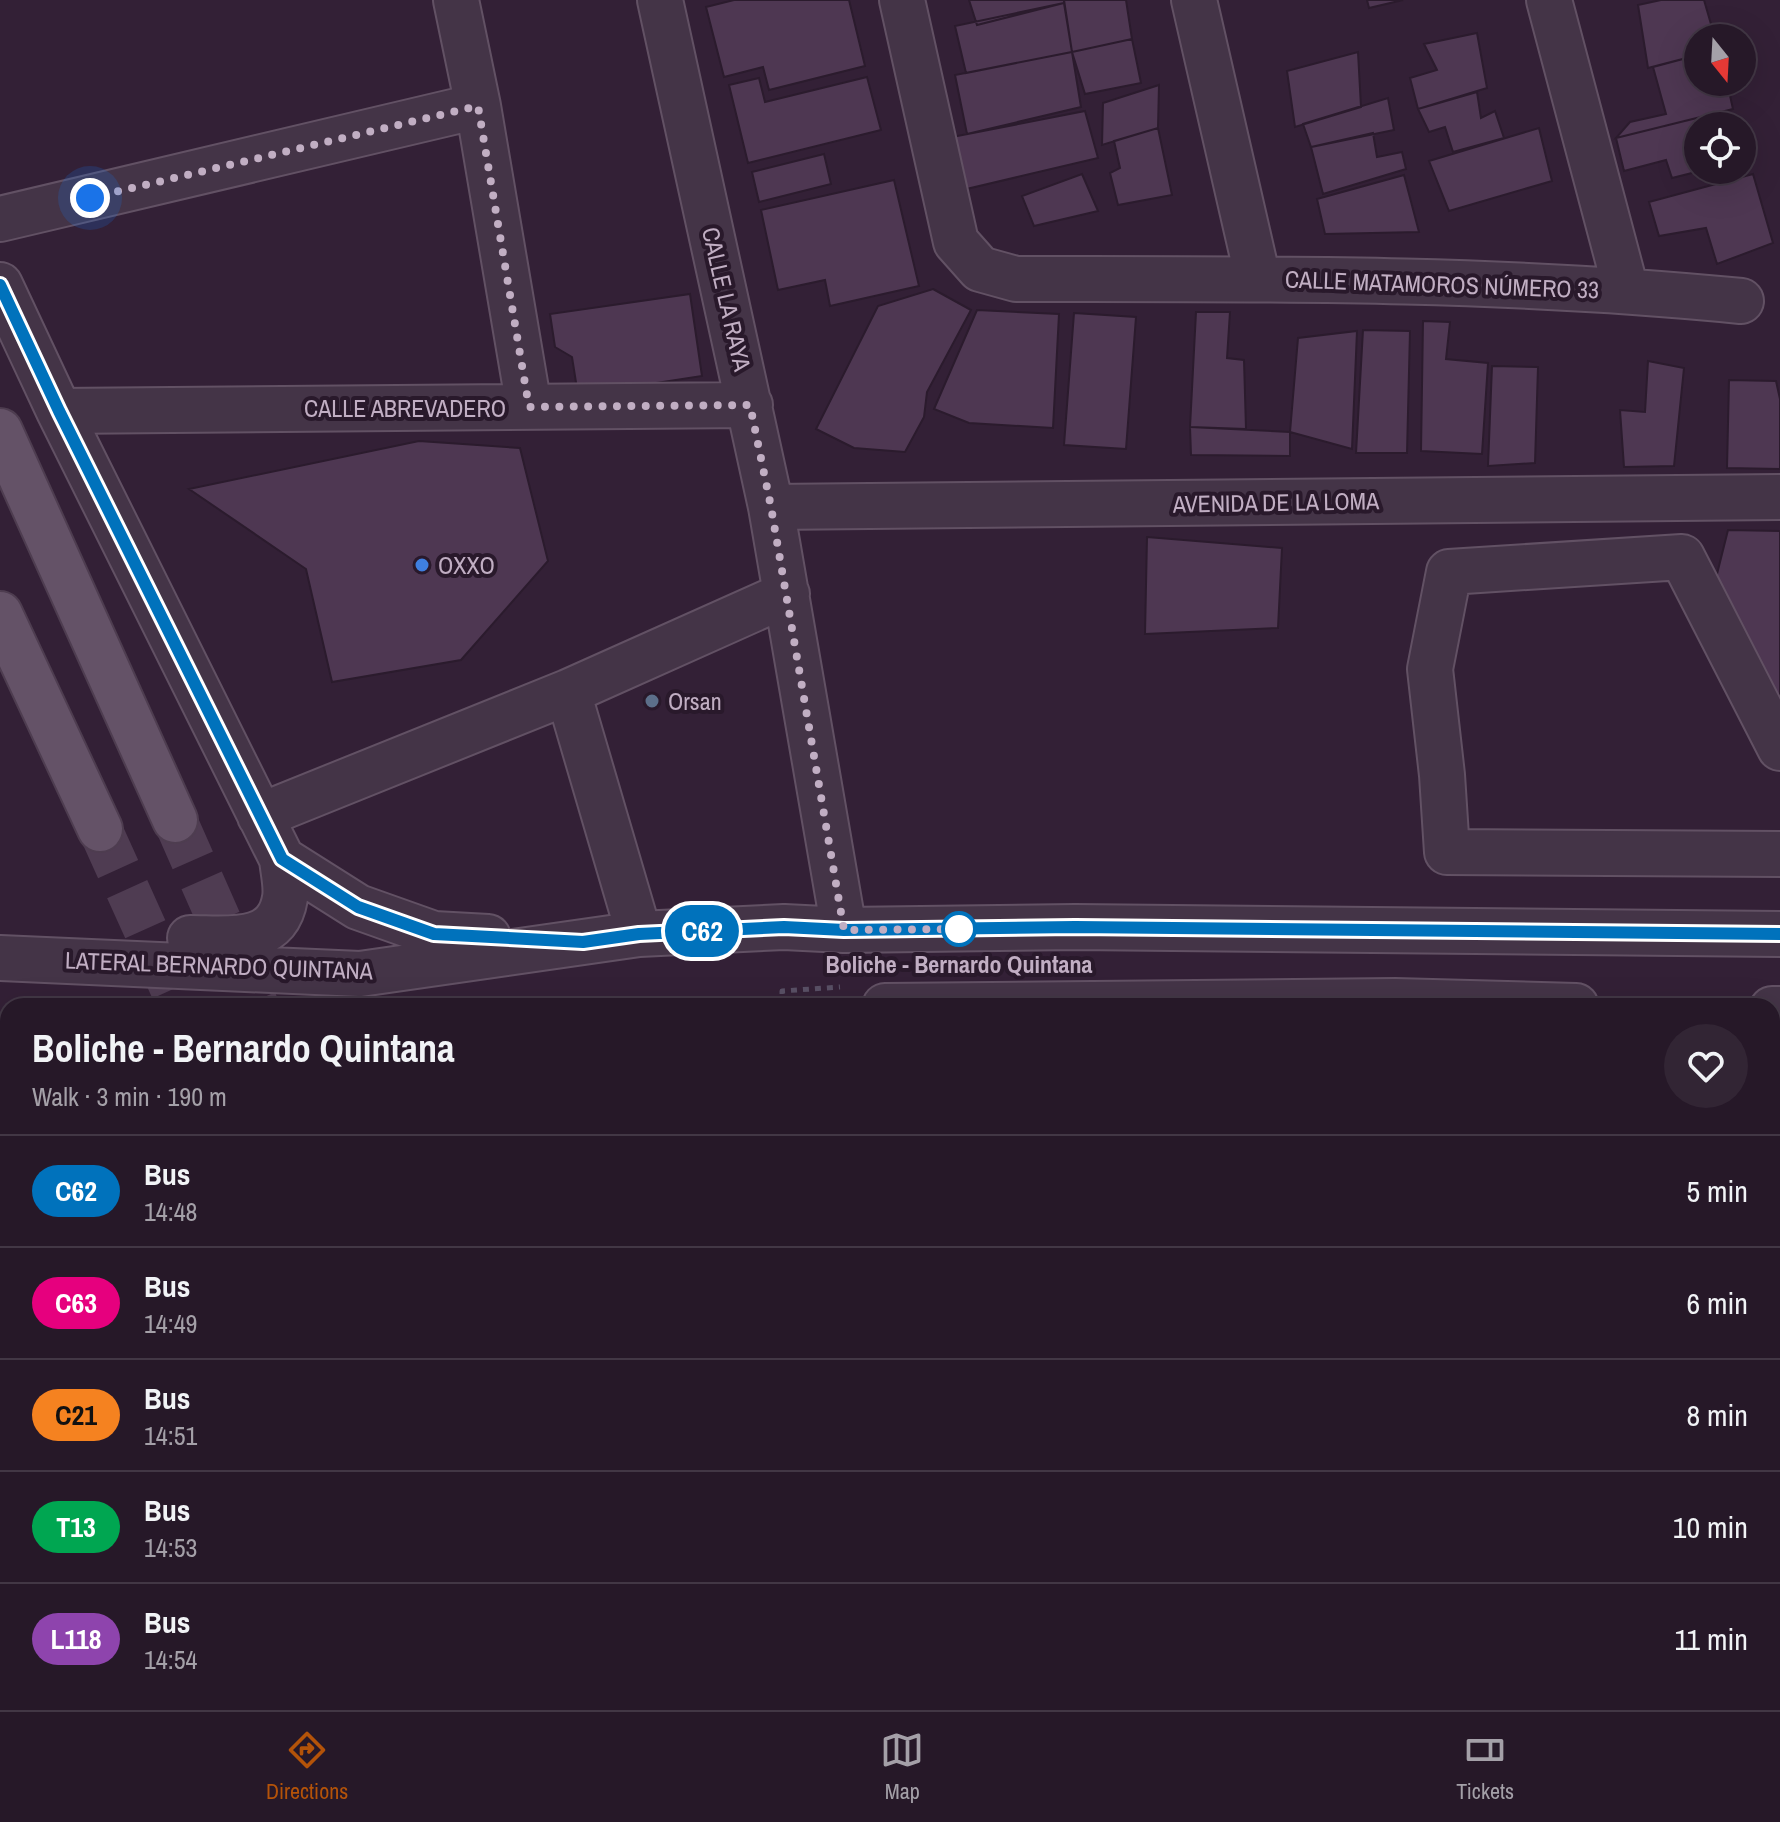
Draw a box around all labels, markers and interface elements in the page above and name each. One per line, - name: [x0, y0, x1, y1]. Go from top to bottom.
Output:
- north arrow: [1684, 24, 1756, 96]
- map controls: [1684, 24, 1756, 184]
- button: locate: [1684, 112, 1756, 184]
- your location: [70, 178, 110, 218]
- street label: CALLE LA RAYA: [695, 224, 759, 375]
- street label: CALLE MATAMOROS NÚMERO 33: [1284, 263, 1600, 305]
- street label: CALLE ABREVADERO: [304, 392, 506, 424]
- street label: AVENIDA DE LA LOMA: [1172, 484, 1380, 520]
- place label: OXXO: [438, 549, 495, 581]
- marker: OXXO: [413, 556, 431, 574]
- place label: Orsan: [668, 685, 722, 717]
- marker: Orsan: [643, 692, 661, 710]
- line badge: C62: [656, 905, 748, 957]
- text: C62: [681, 912, 723, 950]
- marker: Boliche - Bernardo Quintana: [942, 912, 976, 946]
- street label: LATERAL BERNARDO QUINTANA: [64, 944, 374, 986]
- place label: Boliche - Bernardo Quintana: [826, 948, 1092, 980]
- text: Boliche - Bernardo Quintana: [32, 1023, 455, 1074]
- button: heart: [1664, 1024, 1748, 1108]
- text: Walk · 3 min · 190 m: [32, 1079, 227, 1114]
- text: Bus: [144, 1154, 190, 1194]
- text: 5 min: [1686, 1171, 1748, 1211]
- text: C62: [55, 1172, 97, 1210]
- text: 14:48: [144, 1194, 197, 1229]
- text: Bus: [144, 1266, 190, 1306]
- text: 6 min: [1686, 1283, 1748, 1323]
- text: C63: [55, 1284, 97, 1322]
- text: 14:49: [144, 1306, 197, 1341]
- text: Bus: [144, 1378, 190, 1418]
- text: 8 min: [1686, 1395, 1748, 1435]
- text: C21: [55, 1396, 97, 1434]
- text: 14:51: [144, 1418, 197, 1453]
- text: Bus: [144, 1490, 190, 1530]
- text: 10 min: [1673, 1507, 1748, 1547]
- text: T13: [56, 1508, 96, 1546]
- text: 14:53: [144, 1530, 197, 1565]
- text: Bus: [144, 1602, 190, 1642]
- text: 11 min: [1675, 1619, 1748, 1659]
- text: L118: [50, 1620, 102, 1658]
- text: 14:54: [144, 1642, 197, 1677]
- tab: Directions: [266, 1728, 348, 1806]
- tab: Map: [880, 1728, 924, 1806]
- tab: Tickets: [1456, 1728, 1514, 1806]

